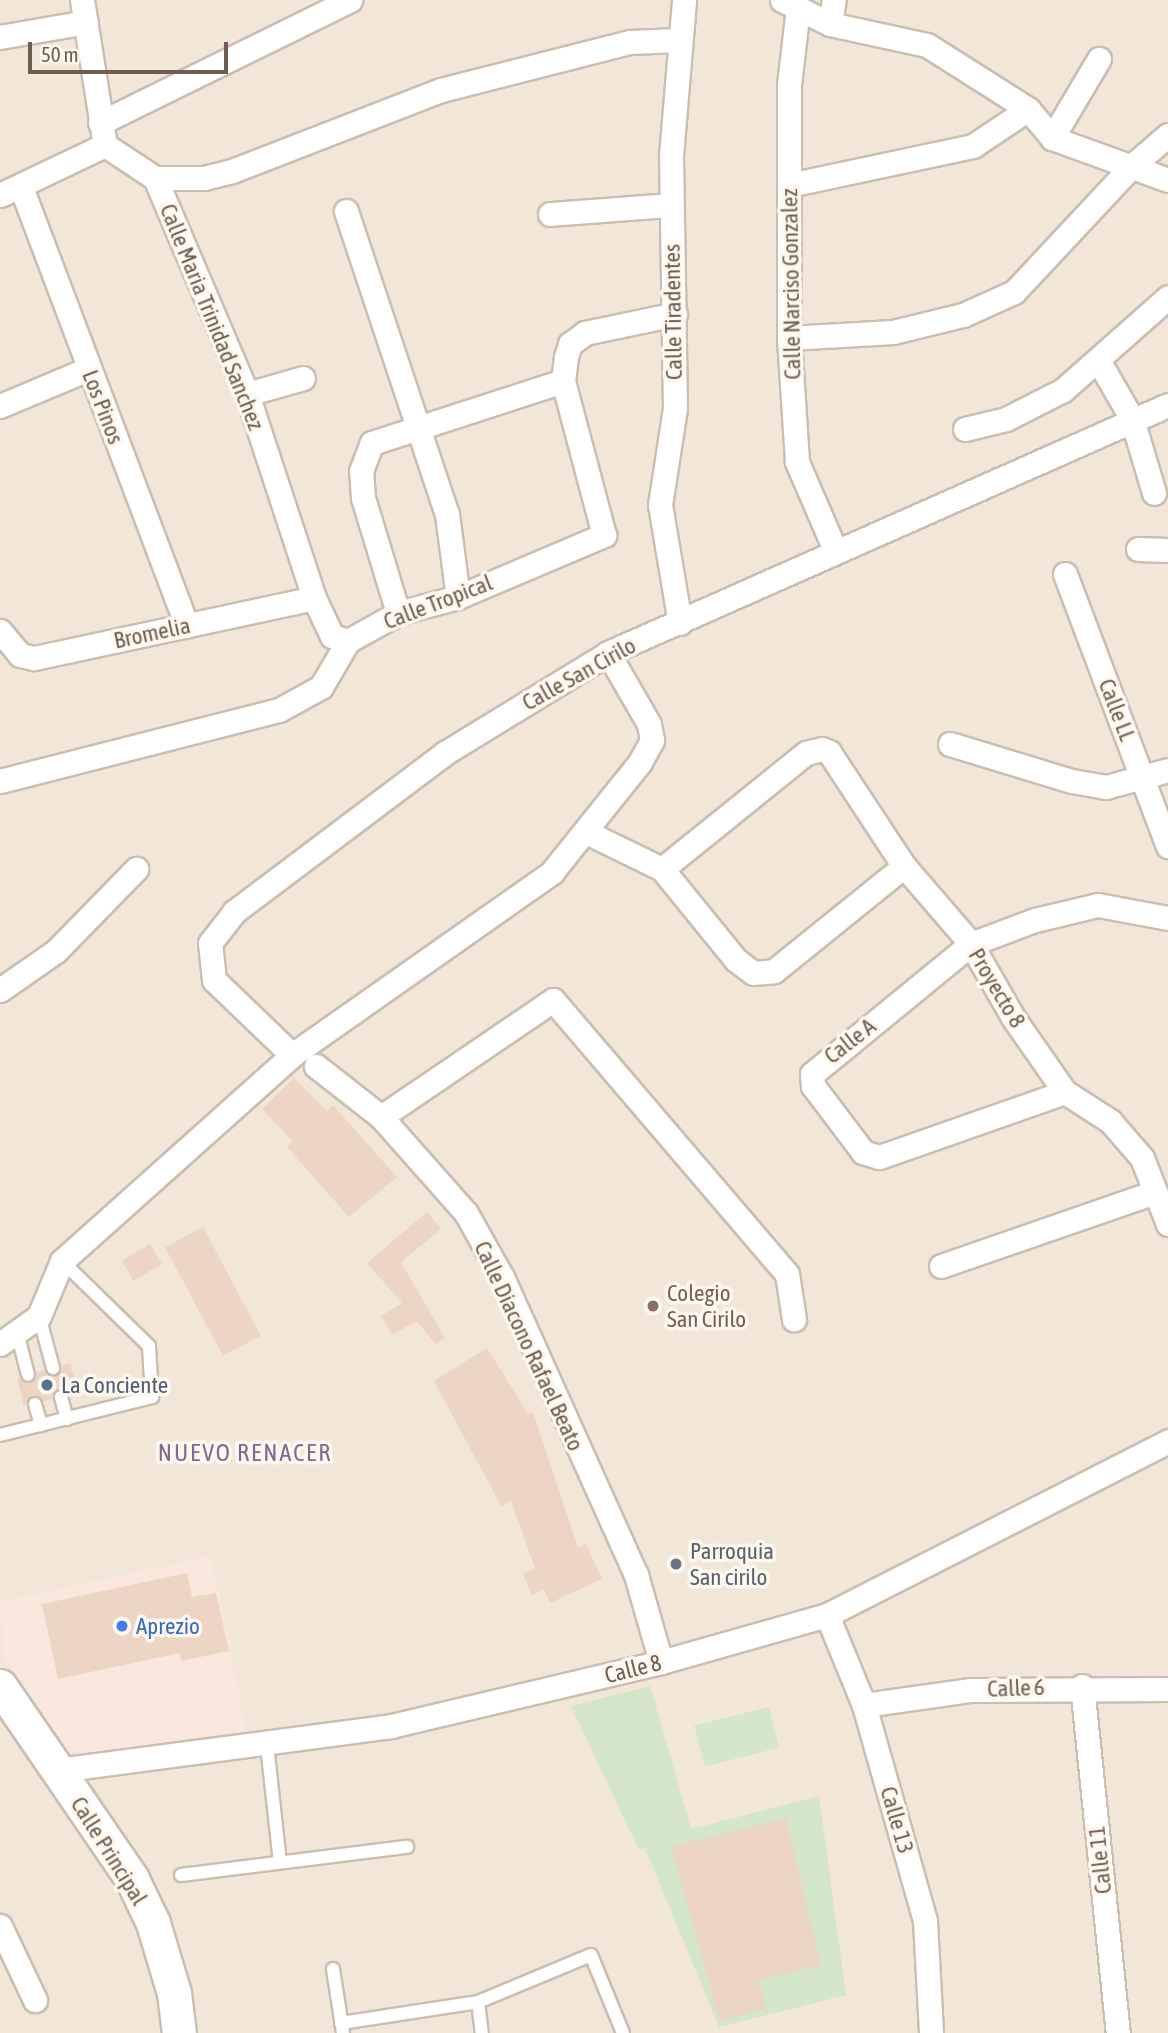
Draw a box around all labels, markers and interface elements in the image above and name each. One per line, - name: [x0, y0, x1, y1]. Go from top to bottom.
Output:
- scale bar: [32, 28, 231, 72]
- text: 50 m: [41, 42, 79, 66]
- street label: Calle Narciso Gonzalez: [776, 188, 806, 380]
- street label: Calle Maria Trinidad Sanchez: [154, 200, 270, 434]
- street label: Calle Tiradentes: [658, 244, 688, 380]
- street label: Los Pinos: [76, 366, 130, 448]
- street label: Calle Tropical: [380, 569, 496, 635]
- street label: Bromelia: [111, 611, 193, 655]
- street label: Calle San Cirilo: [517, 631, 641, 717]
- street label: Calle LL: [1093, 675, 1141, 745]
- street label: Proyecto 8: [963, 943, 1031, 1033]
- street label: Calle A: [819, 1012, 881, 1070]
- street label: Calle Diacono Rafael Beato: [468, 1237, 590, 1455]
- place label: Colegio San Cirilo: [667, 1279, 746, 1333]
- marker: Colegio San Cirilo: [645, 1298, 661, 1314]
- place label: La Conciente: [61, 1371, 168, 1399]
- marker: La Conciente: [39, 1377, 55, 1393]
- district label: NUEVO RENACER: [159, 1439, 331, 1467]
- place label: Parroquia San cirilo: [690, 1537, 774, 1591]
- marker: Parroquia San cirilo: [668, 1556, 684, 1572]
- place label: Aprezio: [136, 1612, 200, 1640]
- marker: Aprezio: [114, 1618, 130, 1634]
- street label: Calle 8: [602, 1649, 664, 1689]
- street label: Calle 6: [987, 1673, 1045, 1703]
- street label: Calle 13: [874, 1783, 920, 1857]
- street label: Calle Principal: [65, 1792, 153, 1910]
- street label: Calle 11: [1083, 1825, 1117, 1895]

